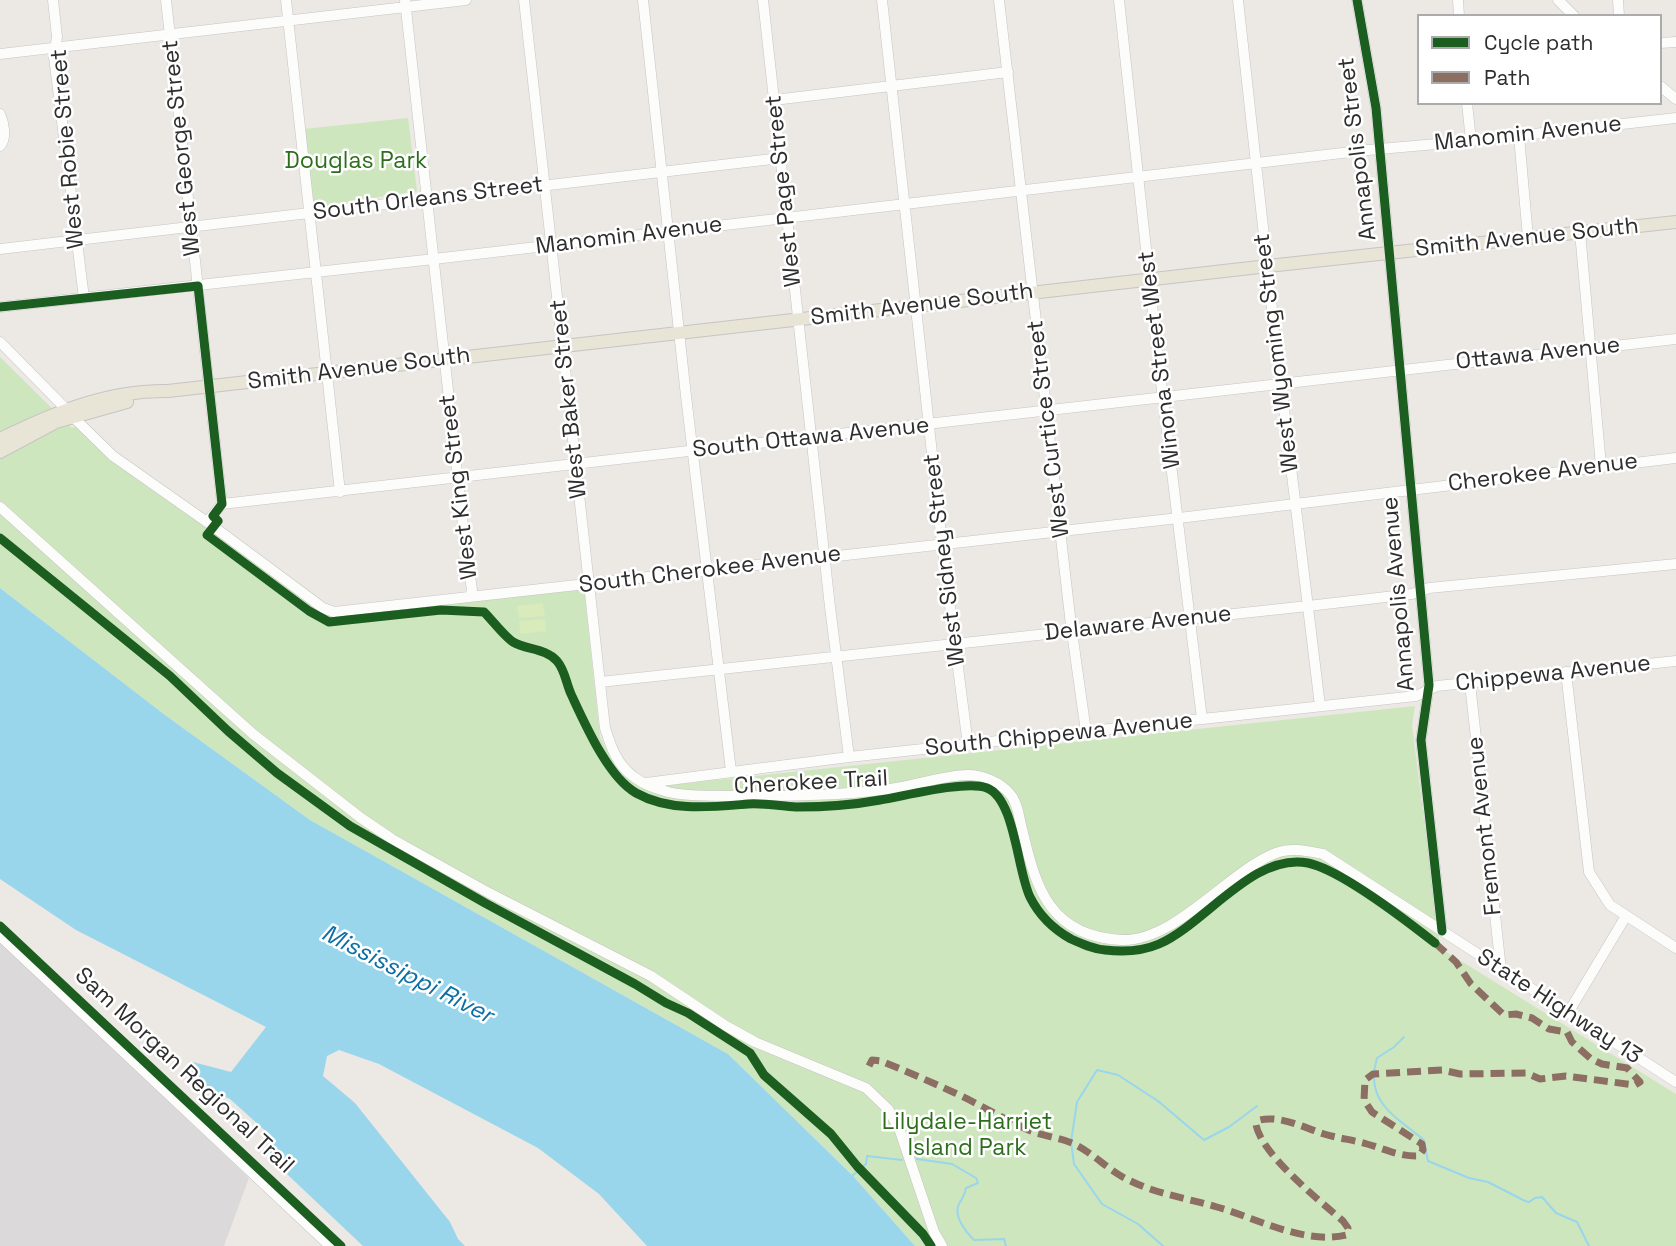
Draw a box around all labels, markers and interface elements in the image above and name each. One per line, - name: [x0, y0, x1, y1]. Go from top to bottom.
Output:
- legend: [1417, 14, 1662, 105]
- text: Cycle path: [1484, 29, 1593, 56]
- street label: West George Street: [157, 38, 207, 258]
- street label: West Robie Street: [46, 48, 90, 250]
- street label: Annapolis Street: [1333, 56, 1383, 242]
- text: Path: [1484, 64, 1530, 91]
- street label: West Page Street: [760, 94, 808, 288]
- street label: Manomin Avenue: [1433, 110, 1623, 158]
- park label: Douglas Park: [285, 148, 427, 176]
- street label: South Orleans Street: [311, 171, 545, 227]
- street label: Manomin Avenue: [534, 211, 724, 261]
- street label: Smith Avenue South: [1414, 213, 1640, 263]
- street label: West Wyoming Street: [1249, 232, 1305, 474]
- street label: Winona Street West: [1133, 249, 1187, 471]
- street label: Smith Avenue South: [809, 278, 1035, 332]
- street label: West Baker Street: [545, 298, 593, 500]
- street label: West Curtice Street: [1022, 319, 1076, 539]
- street label: Ottawa Avenue: [1455, 332, 1621, 376]
- street label: Smith Avenue South: [246, 342, 472, 396]
- street label: West King Street: [434, 393, 484, 581]
- street label: South Ottawa Avenue: [691, 412, 931, 464]
- street label: Cherokee Avenue: [1446, 448, 1640, 498]
- street label: West Sidney Street: [918, 452, 972, 668]
- street label: Annapolis Avenue: [1377, 495, 1421, 693]
- street label: South Cherokee Avenue: [577, 540, 843, 600]
- street label: Delaware Avenue: [1043, 600, 1233, 648]
- street label: Chippewa Avenue: [1454, 650, 1652, 698]
- street label: South Chippewa Avenue: [924, 707, 1194, 763]
- street label: Fremont Avenue: [1462, 735, 1508, 917]
- street label: Cherokee Trail: [733, 765, 889, 801]
- water label: Mississippi River: [316, 919, 498, 1031]
- street label: State Highway 13: [1471, 943, 1647, 1071]
- street label: Sam Morgan Regional Trail: [69, 962, 299, 1180]
- park label: Lilydale-Harriet Island Park: [882, 1109, 1052, 1163]

